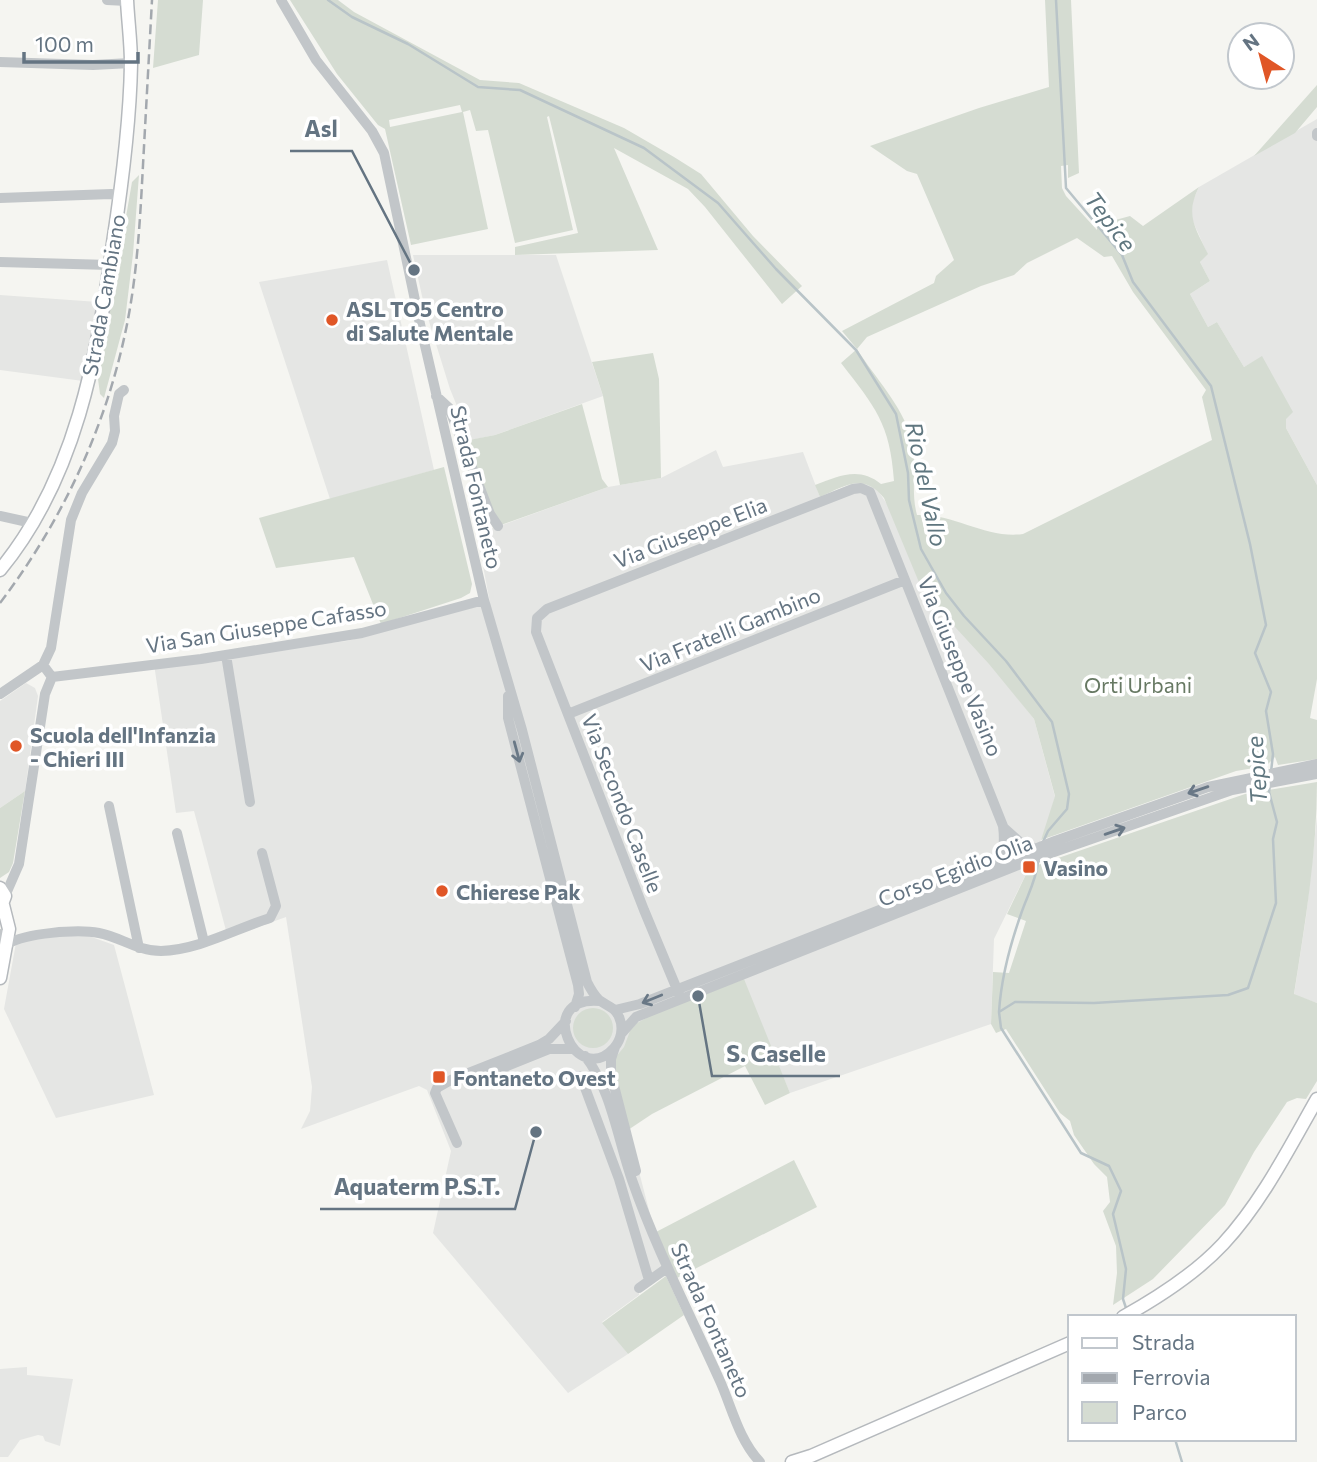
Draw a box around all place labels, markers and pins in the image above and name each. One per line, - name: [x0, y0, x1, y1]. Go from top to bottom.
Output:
- callout: Asl: [290, 107, 352, 151]
- place label: ASL TO5 Centro di Salute Mentale: [346, 296, 513, 345]
- marker: ASL TO5 Centro di Salute Mentale: [324, 312, 340, 328]
- place label: Scuola dell'Infanzia - Chieri III: [30, 722, 216, 771]
- marker: Scuola dell'Infanzia - Chieri III: [8, 738, 24, 754]
- place label: Vasino: [1043, 855, 1108, 880]
- marker: Vasino: [1021, 859, 1037, 875]
- place label: Chierese Pak: [456, 879, 580, 904]
- marker: Chierese Pak: [434, 883, 450, 899]
- callout: S. Caselle: [712, 1032, 840, 1076]
- place label: Fontaneto Ovest: [453, 1065, 616, 1090]
- marker: Fontaneto Ovest: [431, 1069, 447, 1085]
- callout: Aquaterm P.S.T.: [320, 1165, 515, 1209]

